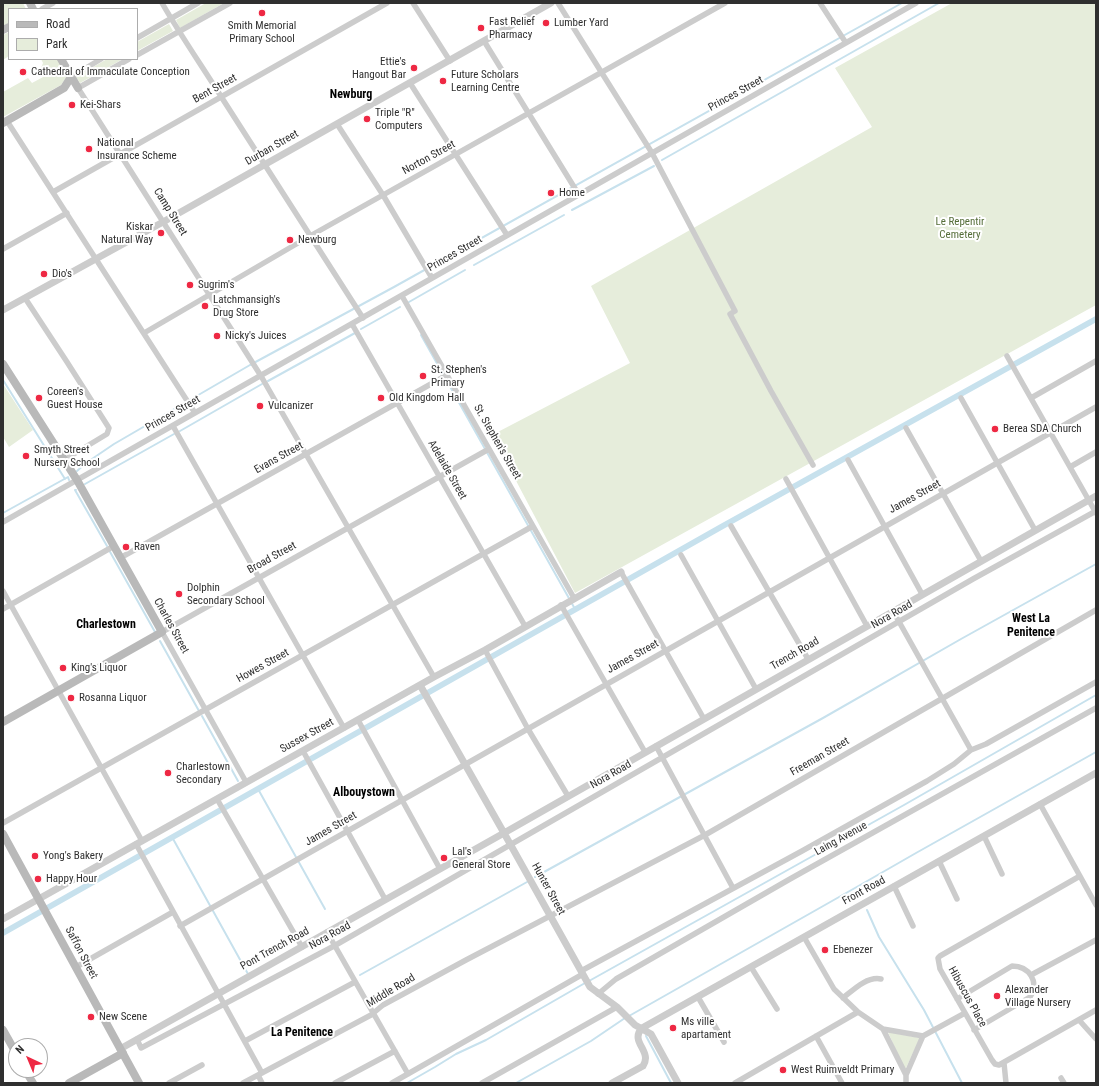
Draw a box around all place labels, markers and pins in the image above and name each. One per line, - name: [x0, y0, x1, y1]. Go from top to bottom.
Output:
- marker: Smith Memorial Primary School: [257, 8, 267, 18]
- place label: Fast Relief Pharmacy: [489, 15, 535, 41]
- place label: Lumber Yard: [554, 16, 608, 30]
- marker: Lumber Yard: [541, 18, 551, 28]
- place label: Smith Memorial Primary School: [228, 19, 296, 45]
- marker: Fast Relief Pharmacy: [476, 23, 486, 33]
- place label: Ettie's Hangout Bar: [352, 55, 406, 81]
- marker: Ettie's Hangout Bar: [409, 63, 419, 73]
- place label: Cathedral of Immaculate Conception: [31, 65, 190, 79]
- marker: Cathedral of Immaculate Conception: [18, 67, 28, 77]
- place label: Future Scholars Learning Centre: [451, 68, 520, 94]
- marker: Future Scholars Learning Centre: [438, 76, 448, 86]
- place label: Kei-Shars: [80, 98, 121, 112]
- marker: Kei-Shars: [67, 100, 77, 110]
- place label: Triple "R" Computers: [375, 106, 423, 132]
- marker: Triple "R" Computers: [362, 114, 372, 124]
- place label: National Insurance Scheme: [97, 136, 177, 162]
- marker: National Insurance Scheme: [84, 144, 94, 154]
- place label: Home: [559, 186, 585, 200]
- marker: Home: [546, 188, 556, 198]
- place label: Kiskar Natural Way: [101, 220, 153, 246]
- marker: Kiskar Natural Way: [156, 228, 166, 238]
- place label: Newburg: [298, 233, 337, 247]
- marker: Newburg: [285, 235, 295, 245]
- place label: Dio's: [52, 267, 72, 281]
- marker: Dio's: [39, 269, 49, 279]
- place label: Sugrim's: [198, 278, 235, 292]
- marker: Sugrim's: [185, 280, 195, 290]
- place label: Latchmansigh's Drug Store: [213, 293, 280, 319]
- marker: Latchmansigh's Drug Store: [200, 301, 210, 311]
- place label: Nicky's Juices: [225, 329, 286, 343]
- marker: Nicky's Juices: [212, 331, 222, 341]
- place label: St. Stephen's Primary: [431, 363, 487, 389]
- marker: St. Stephen's Primary: [418, 371, 428, 381]
- place label: Coreen's Guest House: [47, 385, 103, 411]
- place label: Old Kingdom Hall: [389, 391, 464, 405]
- marker: Coreen's Guest House: [34, 393, 44, 403]
- marker: Old Kingdom Hall: [376, 393, 386, 403]
- place label: Vulcanizer: [268, 399, 313, 413]
- marker: Vulcanizer: [255, 401, 265, 411]
- place label: Berea SDA Church: [1003, 422, 1082, 436]
- marker: Berea SDA Church: [990, 424, 1000, 434]
- place label: Smyth Street Nursery School: [34, 443, 100, 469]
- marker: Smyth Street Nursery School: [21, 451, 31, 461]
- place label: Raven: [134, 540, 160, 554]
- marker: Raven: [121, 542, 131, 552]
- place label: Dolphin Secondary School: [187, 581, 265, 607]
- marker: Dolphin Secondary School: [174, 589, 184, 599]
- place label: King's Liquor: [71, 661, 127, 675]
- marker: King's Liquor: [58, 663, 68, 673]
- place label: Rosanna Liquor: [79, 691, 147, 705]
- marker: Rosanna Liquor: [66, 693, 76, 703]
- place label: Charlestown Secondary: [176, 760, 230, 786]
- marker: Charlestown Secondary: [163, 768, 173, 778]
- place label: Lal's General Store: [452, 845, 510, 871]
- place label: Yong's Bakery: [43, 849, 103, 863]
- marker: Yong's Bakery: [30, 851, 40, 861]
- marker: Lal's General Store: [439, 853, 449, 863]
- place label: Happy Hour: [46, 872, 97, 886]
- marker: Happy Hour: [33, 874, 43, 884]
- place label: Ebenezer: [833, 943, 873, 957]
- marker: Ebenezer: [820, 945, 830, 955]
- place label: Alexander Village Nursery: [1005, 983, 1071, 1009]
- marker: Alexander Village Nursery: [992, 991, 1002, 1001]
- place label: New Scene: [99, 1010, 147, 1024]
- marker: New Scene: [86, 1012, 96, 1022]
- place label: Ms ville apartament: [681, 1015, 731, 1041]
- marker: Ms ville apartament: [668, 1023, 678, 1033]
- place label: West Ruimveldt Primary: [791, 1063, 894, 1077]
- marker: West Ruimveldt Primary: [778, 1065, 788, 1075]

